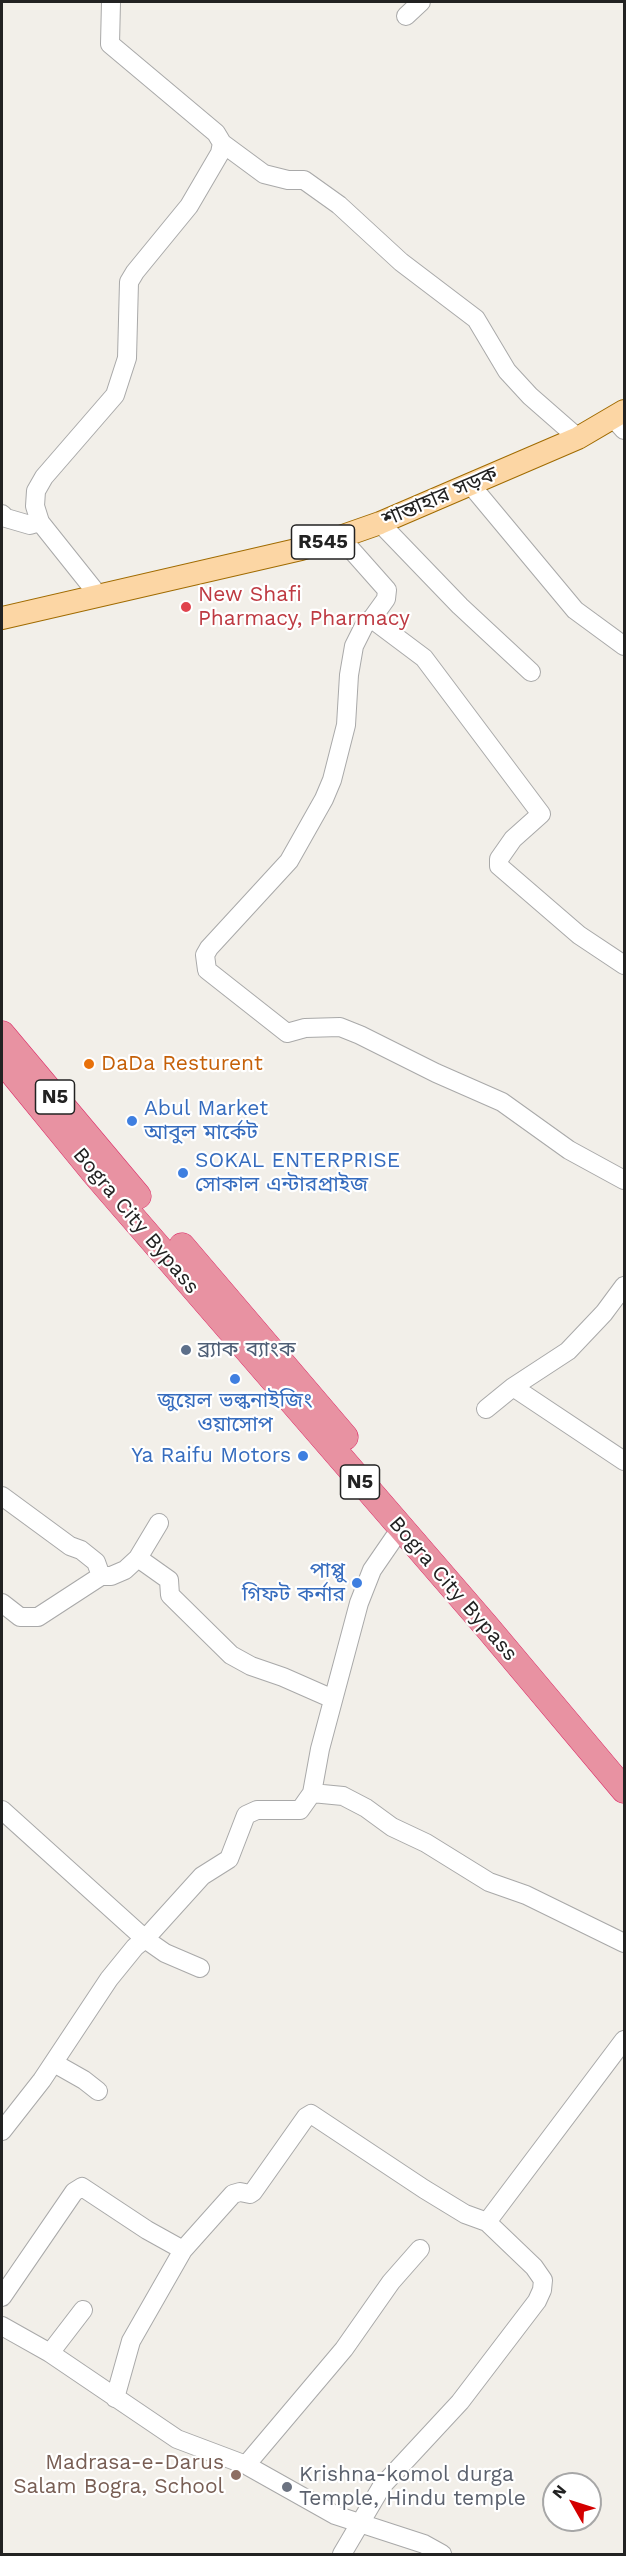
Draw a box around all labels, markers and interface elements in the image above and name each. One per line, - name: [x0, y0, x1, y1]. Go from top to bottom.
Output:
- street label: শান্তাহার সড়ক: [379, 461, 501, 533]
- road number: R545: [292, 525, 354, 559]
- place label: New Shafi Pharmacy, Pharmacy: [198, 582, 410, 632]
- marker: New Shafi Pharmacy, Pharmacy: [179, 600, 193, 614]
- place label: DaDa Resturent: [101, 1051, 263, 1077]
- marker: DaDa Resturent: [82, 1057, 96, 1071]
- road number: N5: [36, 1080, 74, 1114]
- place label: Abul Market আবুল মার্কেট: [144, 1096, 268, 1146]
- marker: Abul Market আবুল মার্কেট: [125, 1114, 139, 1128]
- street label: Bogra City Bypass: [67, 1143, 205, 1299]
- place label: SOKAL ENTERPRISE সোকাল এন্টারপ্রাইজ: [195, 1148, 400, 1198]
- marker: SOKAL ENTERPRISE সোকাল এন্টারপ্রাইজ: [176, 1166, 190, 1180]
- place label: ব্র্যাক ব্যাংক: [198, 1337, 296, 1363]
- marker: ব্র্যাক ব্যাংক: [179, 1343, 193, 1357]
- marker: জুয়েল ভল্কনাইজিং ওয়াসোপ: [228, 1372, 242, 1386]
- place label: জুয়েল ভল্কনাইজিং ওয়াসোপ: [158, 1388, 312, 1438]
- place label: Ya Raifu Motors: [131, 1443, 291, 1469]
- marker: Ya Raifu Motors: [296, 1449, 310, 1463]
- road number: N5: [340, 1465, 380, 1499]
- street label: Bogra City Bypass: [383, 1512, 523, 1666]
- place label: পাপ্পু গিফট কর্নার: [242, 1558, 345, 1608]
- marker: পাপ্পু গিফট কর্নার: [350, 1576, 364, 1590]
- place label: Madrasa-e-Darus Salam Bogra, School: [13, 2450, 224, 2500]
- place label: Krishna-komol durga Temple, Hindu temple: [299, 2462, 526, 2512]
- marker: Madrasa-e-Darus Salam Bogra, School: [229, 2468, 243, 2482]
- north arrow: [542, 2472, 602, 2532]
- marker: Krishna-komol durga Temple, Hindu temple: [280, 2480, 294, 2494]
- text: N: [548, 2481, 570, 2502]

